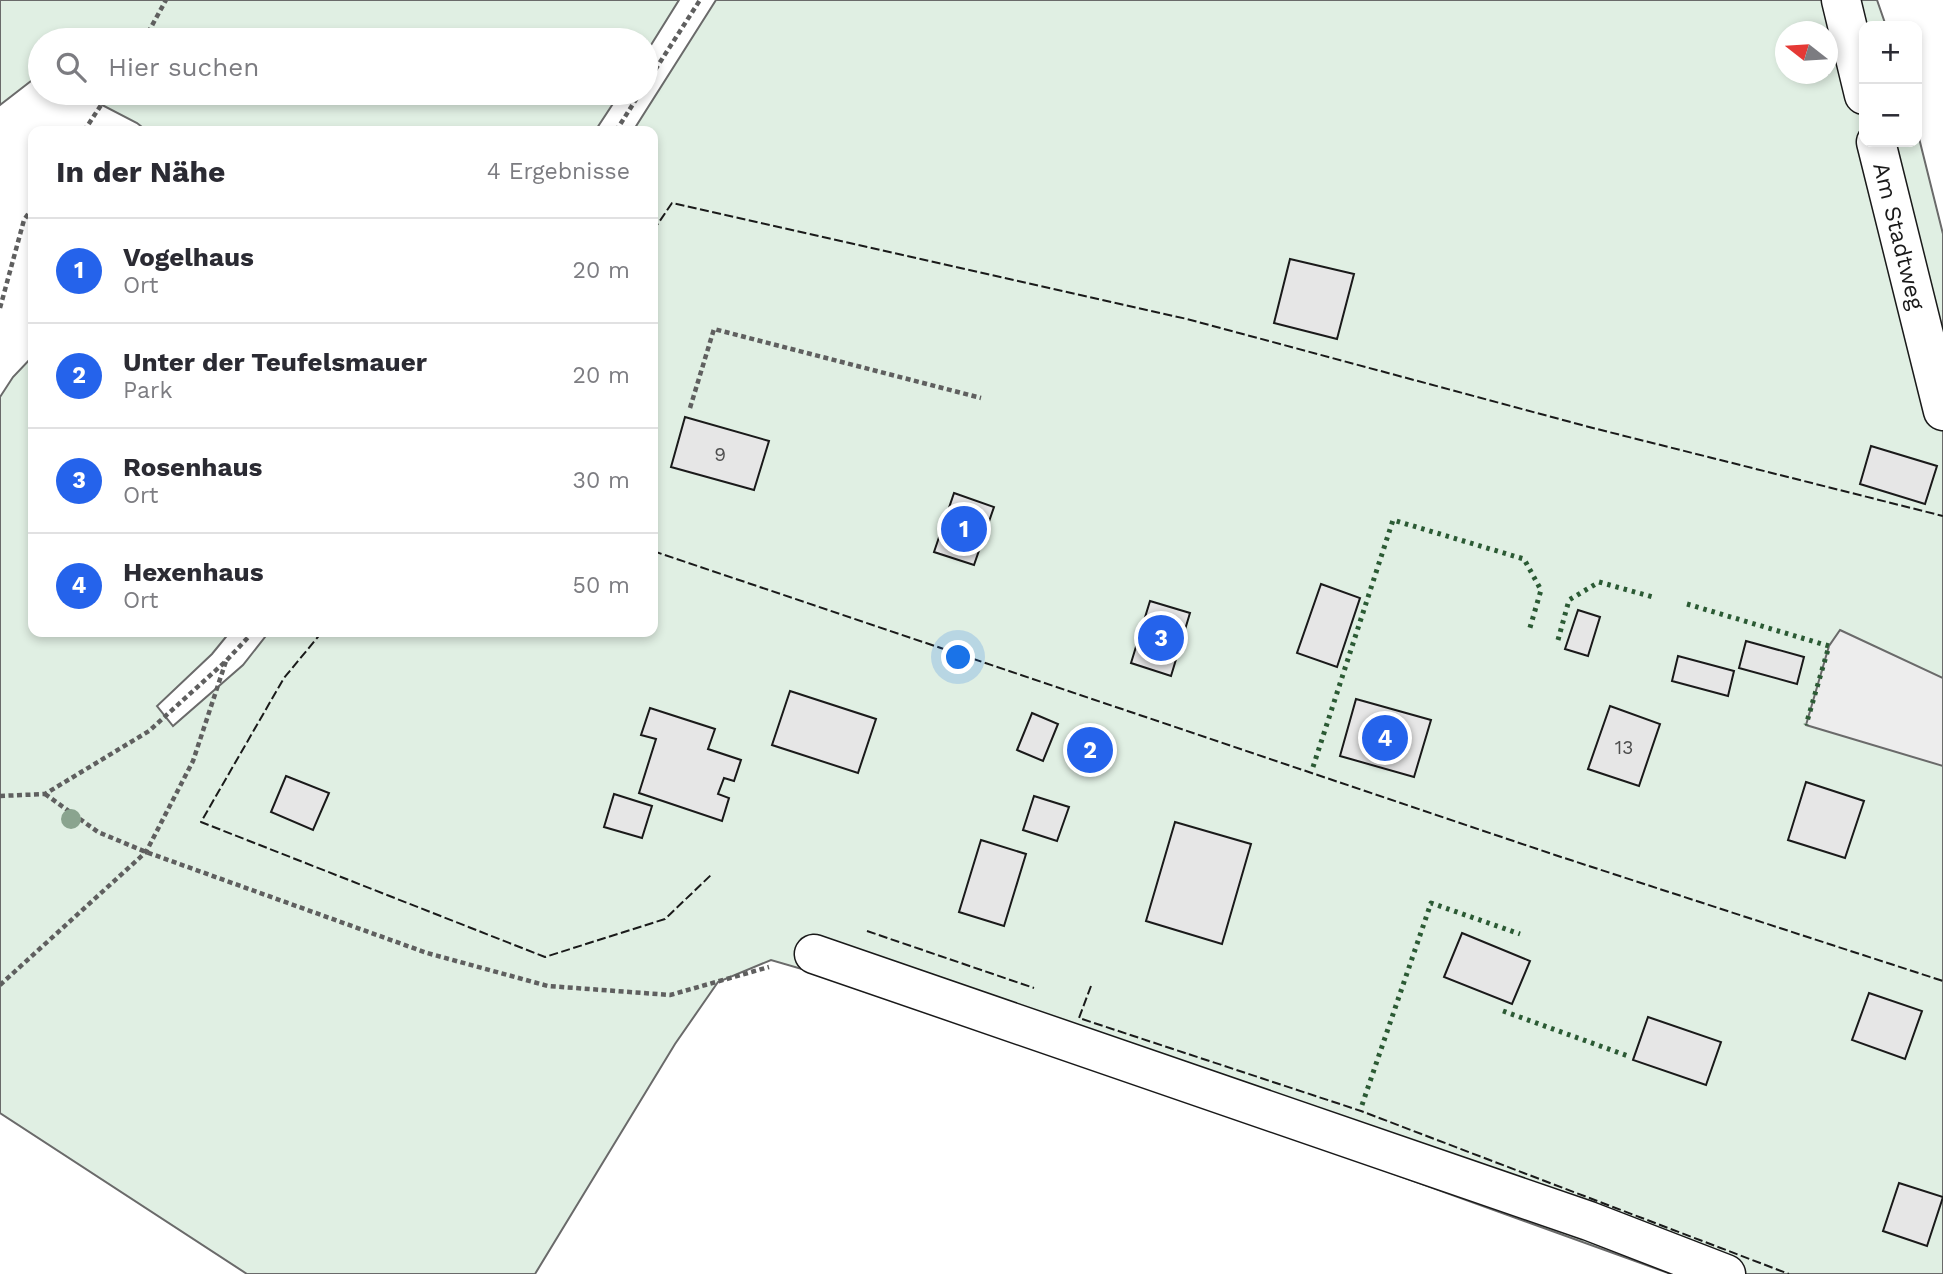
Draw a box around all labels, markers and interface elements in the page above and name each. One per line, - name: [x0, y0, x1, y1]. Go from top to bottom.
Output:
- north arrow: [1775, 21, 1838, 84]
- map controls: [1859, 21, 1922, 147]
- button: +: [1859, 21, 1922, 84]
- search box: [28, 28, 658, 105]
- icon: search: [52, 48, 90, 86]
- text: Hier suchen: [108, 52, 259, 82]
- button: −: [1859, 84, 1922, 147]
- text: In der Nähe: [56, 154, 225, 189]
- text: 4 Ergebnisse: [487, 158, 630, 185]
- street label: Am Stadtweg: [1867, 160, 1930, 313]
- text: Vogelhaus: [123, 242, 254, 272]
- text: 1: [74, 257, 84, 284]
- text: 20 m: [573, 257, 630, 284]
- text: Ort: [123, 272, 158, 299]
- text: Unter der Teufelsmauer: [123, 347, 427, 377]
- text: 2: [72, 362, 86, 389]
- text: 20 m: [573, 362, 630, 389]
- text: Park: [123, 377, 172, 404]
- house number: 9: [714, 443, 726, 466]
- text: Rosenhaus: [123, 452, 262, 482]
- text: 3: [72, 467, 86, 494]
- text: 30 m: [573, 467, 630, 494]
- text: Ort: [123, 482, 158, 509]
- pin: 1: [941, 503, 987, 555]
- text: Hexenhaus: [123, 557, 264, 587]
- text: 4: [72, 572, 86, 599]
- text: 50 m: [573, 572, 630, 599]
- text: Ort: [123, 587, 158, 614]
- pin: 3: [1138, 612, 1184, 664]
- your location: [941, 640, 975, 674]
- pin: 4: [1362, 712, 1408, 764]
- pin: 2: [1067, 724, 1113, 776]
- house number: 13: [1615, 736, 1633, 759]

